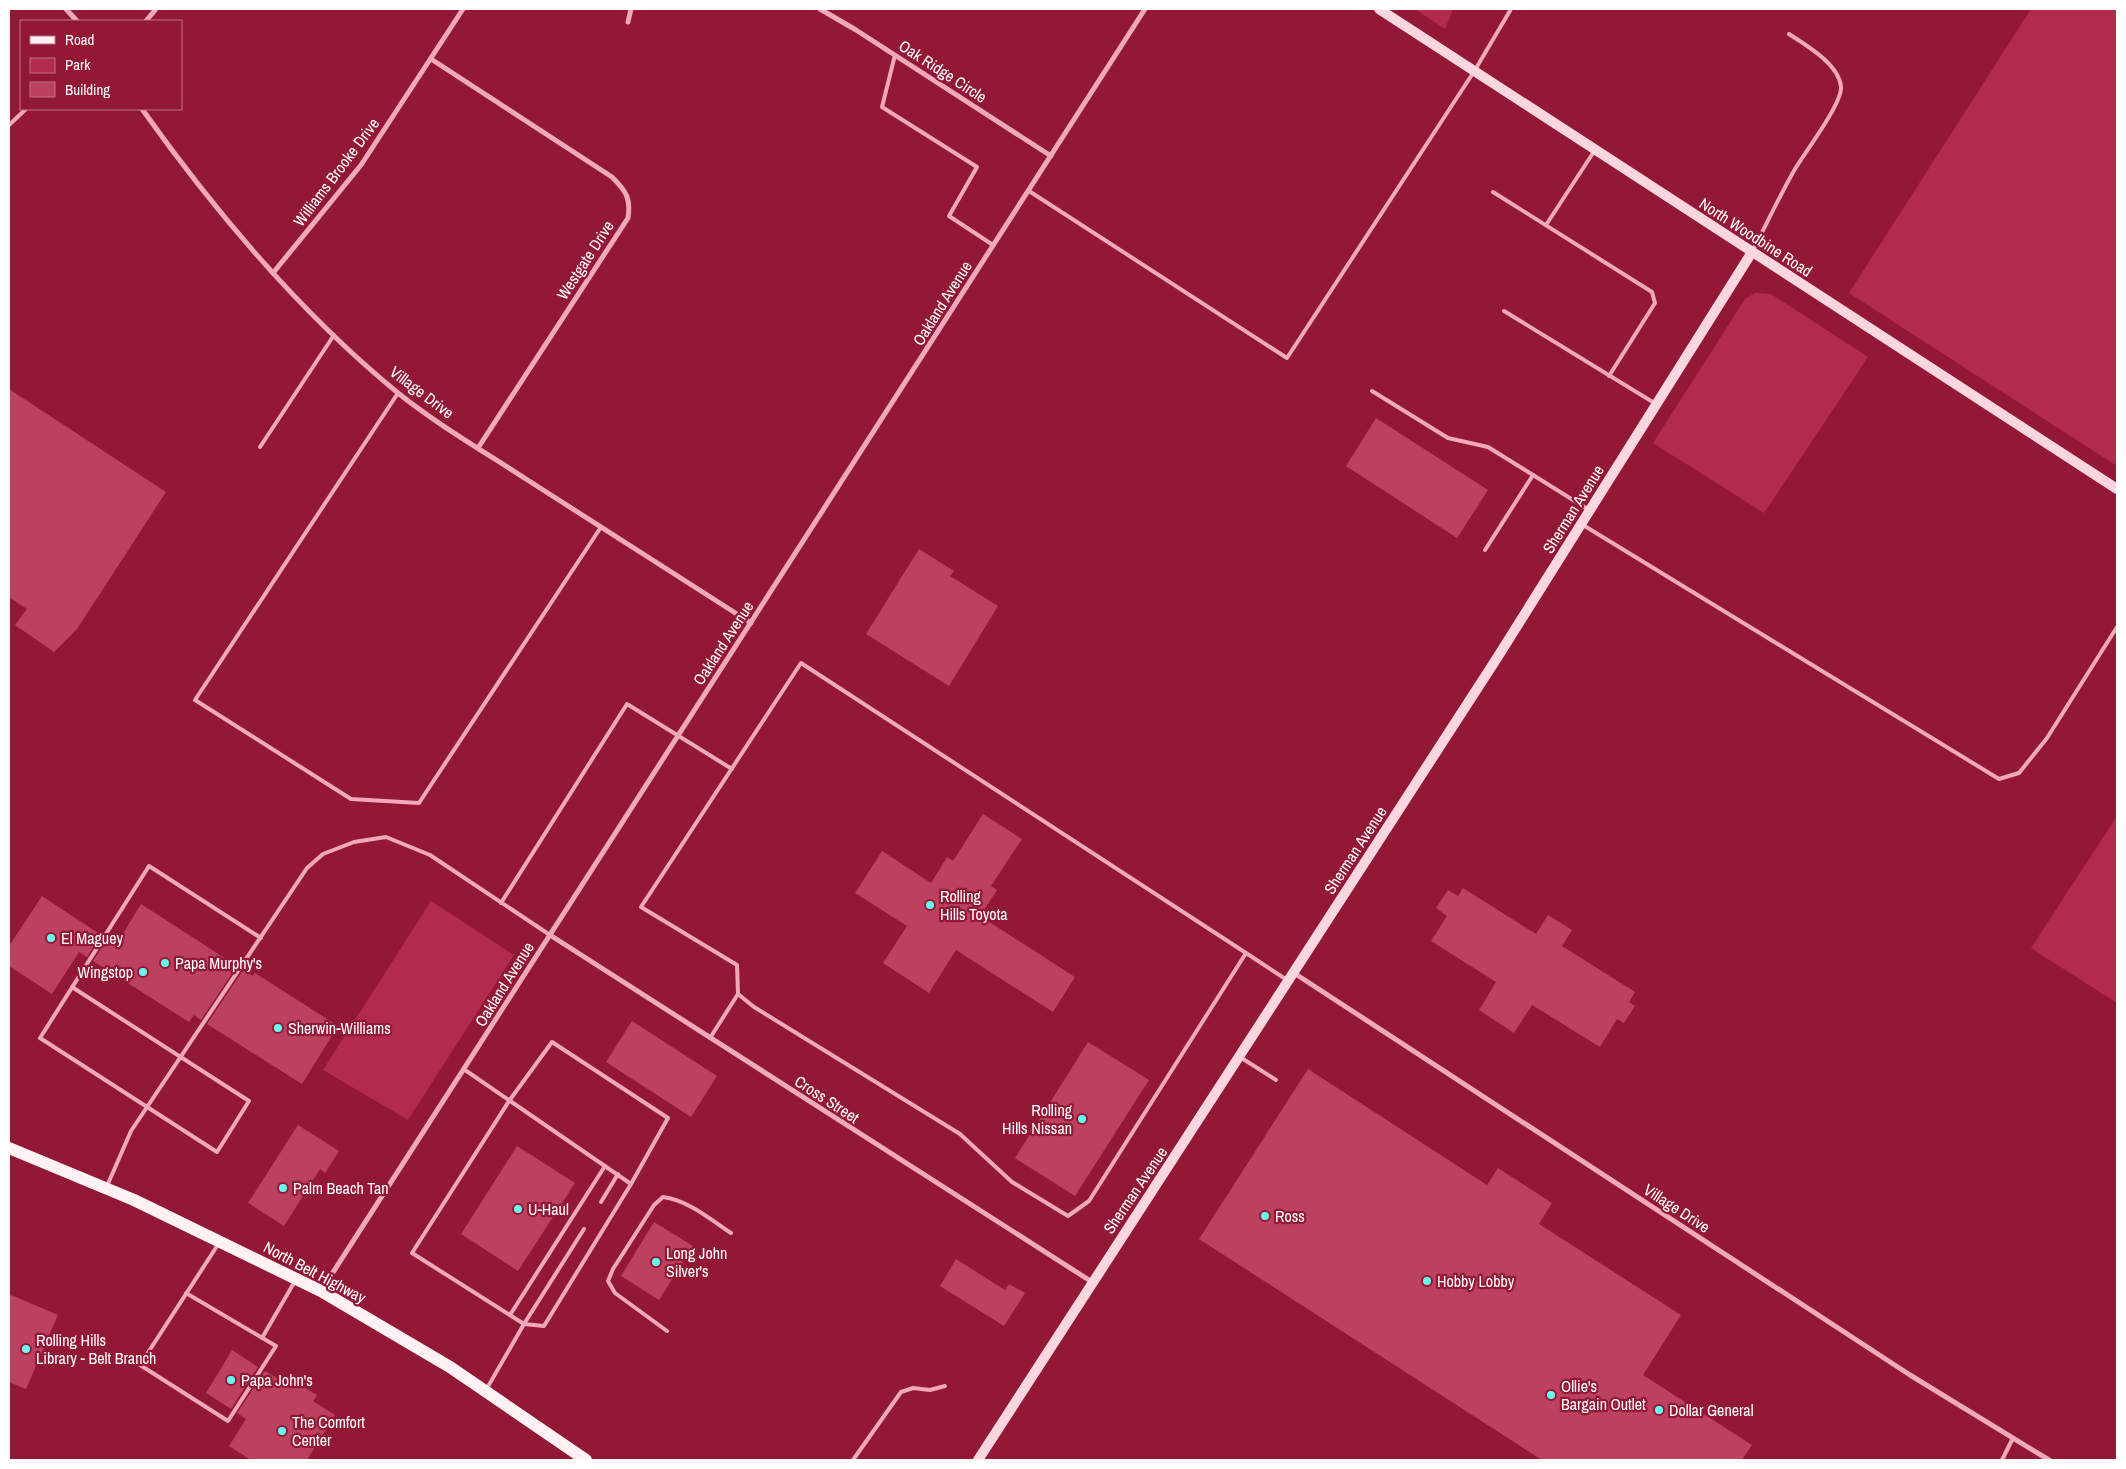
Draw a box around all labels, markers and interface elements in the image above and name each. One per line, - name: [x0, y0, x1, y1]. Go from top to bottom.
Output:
- legend: [20, 20, 182, 110]
- text: Road: [65, 29, 94, 50]
- street label: Oak Ridge Circle: [895, 34, 991, 108]
- text: Park: [65, 54, 91, 75]
- text: Building: [65, 79, 110, 100]
- street label: Williams Brooke Drive: [288, 113, 384, 231]
- street label: North Woodbine Road: [1695, 192, 1817, 282]
- street label: Westgate Drive: [551, 216, 619, 304]
- street label: Oakland Avenue: [907, 256, 977, 350]
- street label: Village Drive: [385, 361, 459, 423]
- street label: Sherman Avenue: [1537, 461, 1609, 557]
- street label: Oakland Avenue: [688, 597, 758, 689]
- street label: Sherman Avenue: [1318, 802, 1392, 898]
- place label: Rolling Hills Toyota: [940, 885, 1008, 925]
- marker: Rolling Hills Toyota: [924, 899, 936, 911]
- place label: El Maguey: [61, 927, 123, 949]
- marker: El Maguey: [45, 932, 57, 944]
- street label: Oakland Avenue: [469, 937, 539, 1031]
- place label: Papa Murphy's: [175, 952, 262, 974]
- marker: Papa Murphy's: [159, 957, 171, 969]
- place label: Wingstop: [78, 961, 133, 983]
- marker: Wingstop: [137, 966, 149, 978]
- place label: Sherwin-Williams: [288, 1017, 391, 1039]
- marker: Sherwin-Williams: [272, 1022, 284, 1034]
- street label: Cross Street: [790, 1070, 864, 1128]
- place label: Rolling Hills Nissan: [1002, 1099, 1073, 1139]
- marker: Rolling Hills Nissan: [1076, 1113, 1088, 1125]
- street label: Sherman Avenue: [1098, 1142, 1172, 1238]
- place label: Palm Beach Tan: [293, 1177, 389, 1199]
- street label: Village Drive: [1640, 1178, 1714, 1238]
- marker: Palm Beach Tan: [277, 1182, 289, 1194]
- place label: U-Haul: [528, 1198, 569, 1220]
- marker: U-Haul: [512, 1203, 524, 1215]
- place label: Ross: [1275, 1205, 1305, 1227]
- marker: Ross: [1259, 1210, 1271, 1222]
- street label: North Belt Highway: [260, 1236, 370, 1308]
- place label: Long John Silver's: [666, 1242, 727, 1282]
- marker: Long John Silver's: [650, 1256, 662, 1268]
- place label: Hobby Lobby: [1437, 1270, 1515, 1292]
- marker: Hobby Lobby: [1421, 1275, 1433, 1287]
- place label: Rolling Hills Library - Belt Branch: [36, 1329, 156, 1369]
- marker: Rolling Hills Library - Belt Branch: [20, 1343, 32, 1355]
- place label: Papa John's: [241, 1369, 313, 1391]
- marker: Papa John's: [225, 1374, 237, 1386]
- place label: Ollie's Bargain Outlet: [1561, 1375, 1646, 1415]
- marker: Ollie's Bargain Outlet: [1545, 1389, 1557, 1401]
- place label: Dollar General: [1669, 1399, 1754, 1421]
- marker: Dollar General: [1653, 1404, 1665, 1416]
- place label: The Comfort Center: [292, 1411, 365, 1451]
- marker: The Comfort Center: [276, 1425, 288, 1437]

